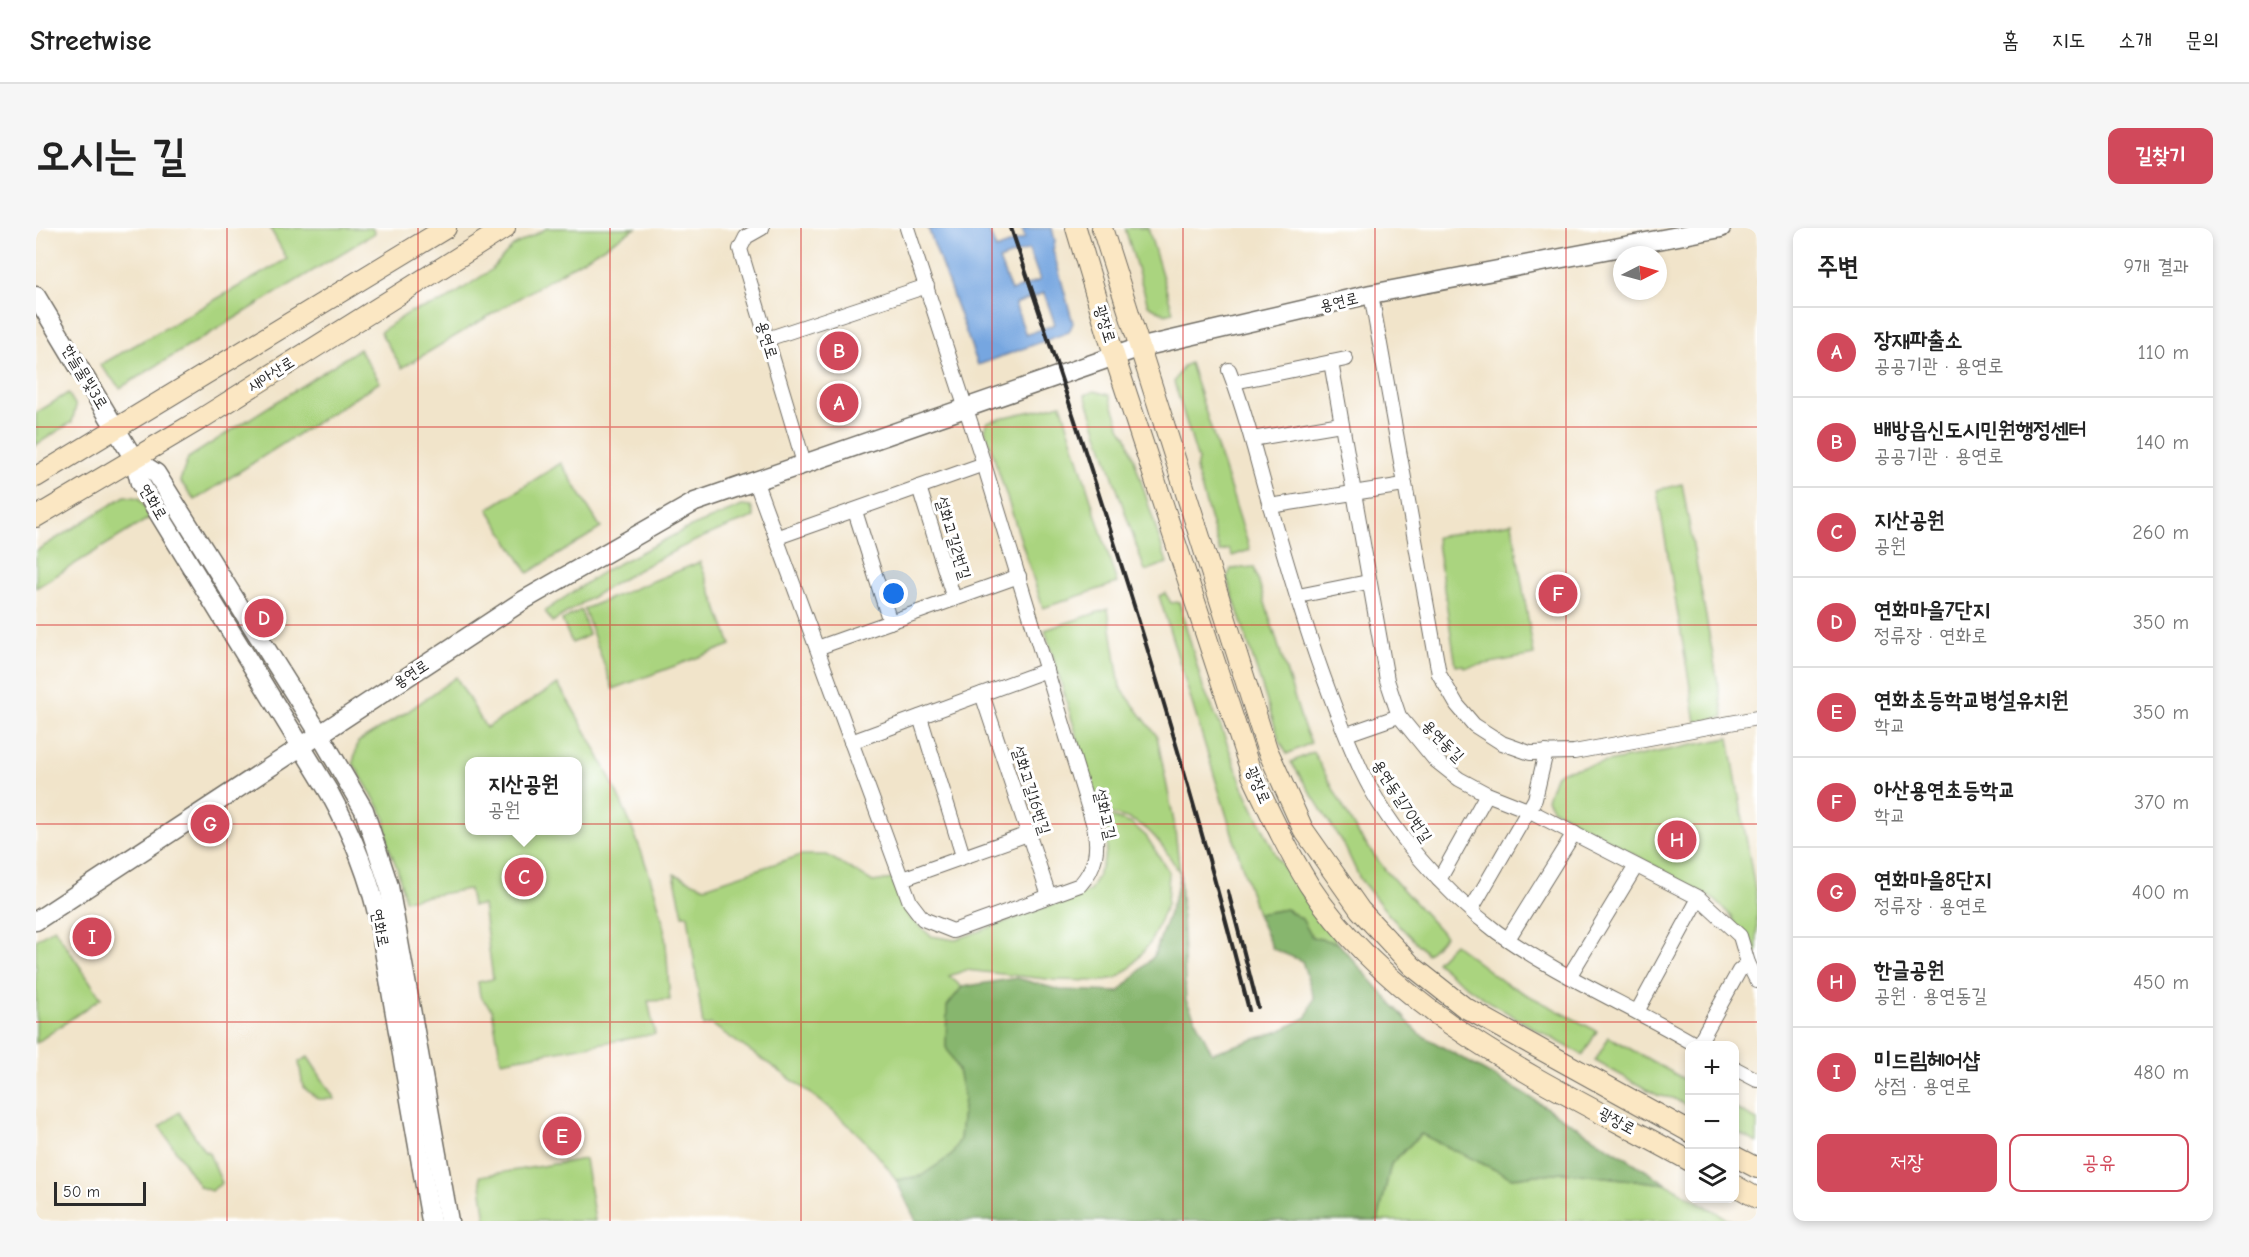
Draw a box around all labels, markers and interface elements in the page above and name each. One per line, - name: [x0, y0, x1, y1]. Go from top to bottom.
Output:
- text: Streetwise: [30, 25, 151, 57]
- text: 홈: [2002, 28, 2019, 52]
- text: 지도: [2052, 28, 2085, 52]
- text: 소개: [2118, 28, 2152, 52]
- text: 문의: [2185, 28, 2219, 52]
- button: 길찾기: [2108, 128, 2213, 184]
- text: 오시는 길: [36, 131, 186, 180]
- north arrow: [1613, 246, 1667, 300]
- text: 주변: [1817, 252, 1859, 282]
- text: 9개 결과: [2123, 255, 2189, 278]
- street label: 용연로: [1318, 289, 1360, 315]
- street label: 광장로: [1091, 303, 1119, 345]
- street label: 용연로: [753, 319, 781, 361]
- text: 장재파출소: [1874, 327, 1963, 353]
- pin: B: [820, 328, 858, 374]
- street label: 한들물빛3로: [59, 341, 111, 413]
- text: A: [1831, 341, 1842, 364]
- text: 110 m: [2138, 341, 2189, 364]
- street label: 새아산로: [244, 353, 298, 395]
- text: 공공기관 · 용연로: [1874, 354, 2004, 377]
- pin: A: [820, 380, 858, 426]
- text: 배방읍신도시민원행정센터: [1874, 417, 2086, 443]
- text: B: [1830, 431, 1843, 454]
- text: 140 m: [2136, 431, 2189, 454]
- text: 공공기관 · 용연로: [1874, 444, 2004, 467]
- street label: 연화로: [136, 481, 170, 523]
- street label: 설화고길2번길: [932, 494, 974, 582]
- text: 지산공원: [1874, 507, 1945, 533]
- text: C: [1830, 521, 1843, 544]
- text: 260 m: [2132, 521, 2189, 544]
- text: 공원: [1874, 534, 1906, 557]
- pin: F: [1538, 572, 1577, 616]
- your location: [879, 579, 908, 608]
- pin: D: [244, 596, 284, 640]
- text: 연화마을7단지: [1874, 597, 1990, 623]
- text: D: [1830, 611, 1843, 634]
- text: 350 m: [2133, 611, 2189, 634]
- text: 정류장 · 연화로: [1874, 624, 1987, 647]
- street label: 용연로: [390, 656, 432, 692]
- text: 연화초등학교병설유치원: [1874, 687, 2069, 713]
- text: E: [1831, 701, 1842, 724]
- text: 350 m: [2133, 701, 2189, 724]
- text: 학교: [1874, 714, 1906, 737]
- street label: 용연동길: [1418, 716, 1468, 766]
- street label: 설화고길16번길: [1008, 743, 1054, 837]
- street label: 용연동길70번길: [1369, 756, 1435, 846]
- popup: [465, 757, 582, 835]
- street label: 광장로: [1242, 764, 1274, 806]
- text: 지산공원: [488, 771, 559, 797]
- text: 아산용연초등학교: [1874, 777, 2016, 803]
- street label: 설화고길: [1090, 787, 1120, 841]
- text: F: [1831, 791, 1842, 814]
- text: 370 m: [2134, 791, 2189, 814]
- text: 공원: [488, 798, 520, 821]
- pin: G: [190, 802, 230, 846]
- text: 학교: [1874, 804, 1906, 827]
- pin: H: [1658, 818, 1696, 862]
- pin: C: [504, 854, 544, 900]
- text: 연화마을8단지: [1874, 867, 1991, 893]
- text: G: [1829, 881, 1844, 904]
- text: 400 m: [2132, 881, 2189, 904]
- text: 정류장 · 용연로: [1874, 894, 1987, 917]
- street label: 연화로: [367, 907, 393, 949]
- pin: I: [72, 914, 112, 960]
- text: 한글공원: [1874, 957, 1945, 983]
- text: H: [1829, 971, 1844, 994]
- text: 450 m: [2133, 971, 2189, 994]
- text: 공원 · 용연동길: [1874, 984, 1987, 1007]
- map controls: [1685, 1041, 1739, 1203]
- button: +: [1685, 1041, 1739, 1095]
- text: 미드림헤어샵: [1874, 1047, 1980, 1073]
- text: I: [1832, 1061, 1841, 1084]
- text: 480 m: [2134, 1061, 2189, 1084]
- text: 상점 · 용연로: [1874, 1074, 1971, 1097]
- button: −: [1685, 1095, 1739, 1149]
- street label: 광장로: [1596, 1104, 1638, 1138]
- pin: E: [542, 1114, 582, 1158]
- button: 저장: [1817, 1134, 1997, 1192]
- button: 공유: [2009, 1134, 2189, 1192]
- button: layers: [1685, 1149, 1739, 1203]
- scale bar: [54, 1179, 146, 1206]
- text: 50 m: [63, 1183, 100, 1201]

